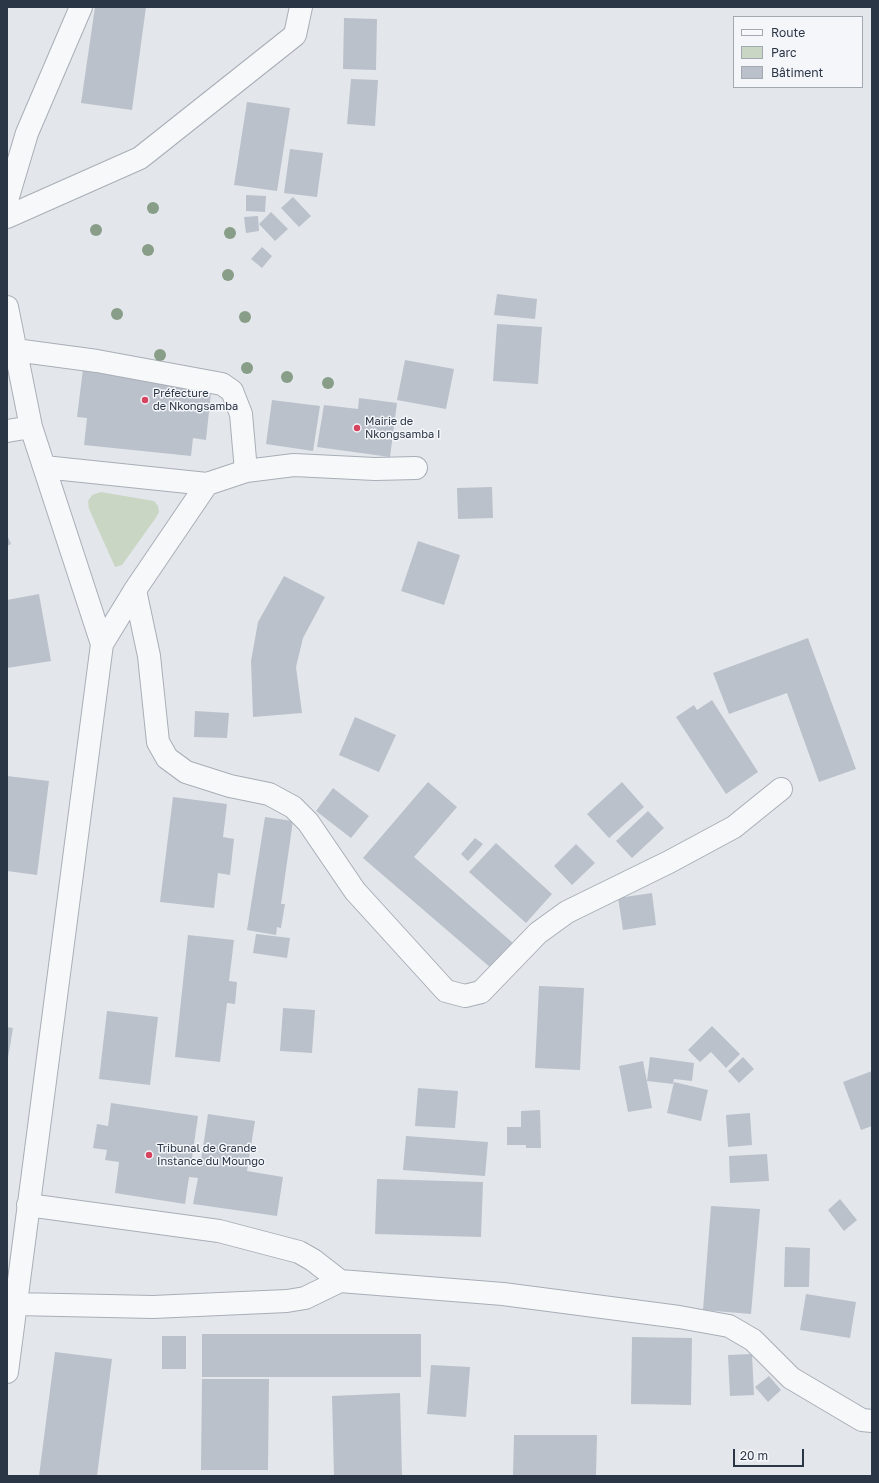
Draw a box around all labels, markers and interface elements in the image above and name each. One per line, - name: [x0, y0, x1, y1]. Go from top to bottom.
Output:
- legend: [733, 16, 863, 88]
- text: Route: [771, 25, 805, 40]
- text: Parc: [771, 45, 797, 60]
- text: Bâtiment: [771, 65, 823, 80]
- place label: Préfecture de Nkongsamba: [153, 387, 238, 413]
- marker: Préfecture de Nkongsamba: [140, 395, 150, 405]
- place label: Mairie de Nkongsamba I: [365, 415, 440, 441]
- marker: Mairie de Nkongsamba I: [352, 423, 362, 433]
- place label: Tribunal de Grande Instance du Moungo: [157, 1142, 265, 1168]
- marker: Tribunal de Grande Instance du Moungo: [144, 1150, 154, 1160]
- scale bar: [735, 1441, 806, 1467]
- text: 20 m: [740, 1448, 768, 1463]

